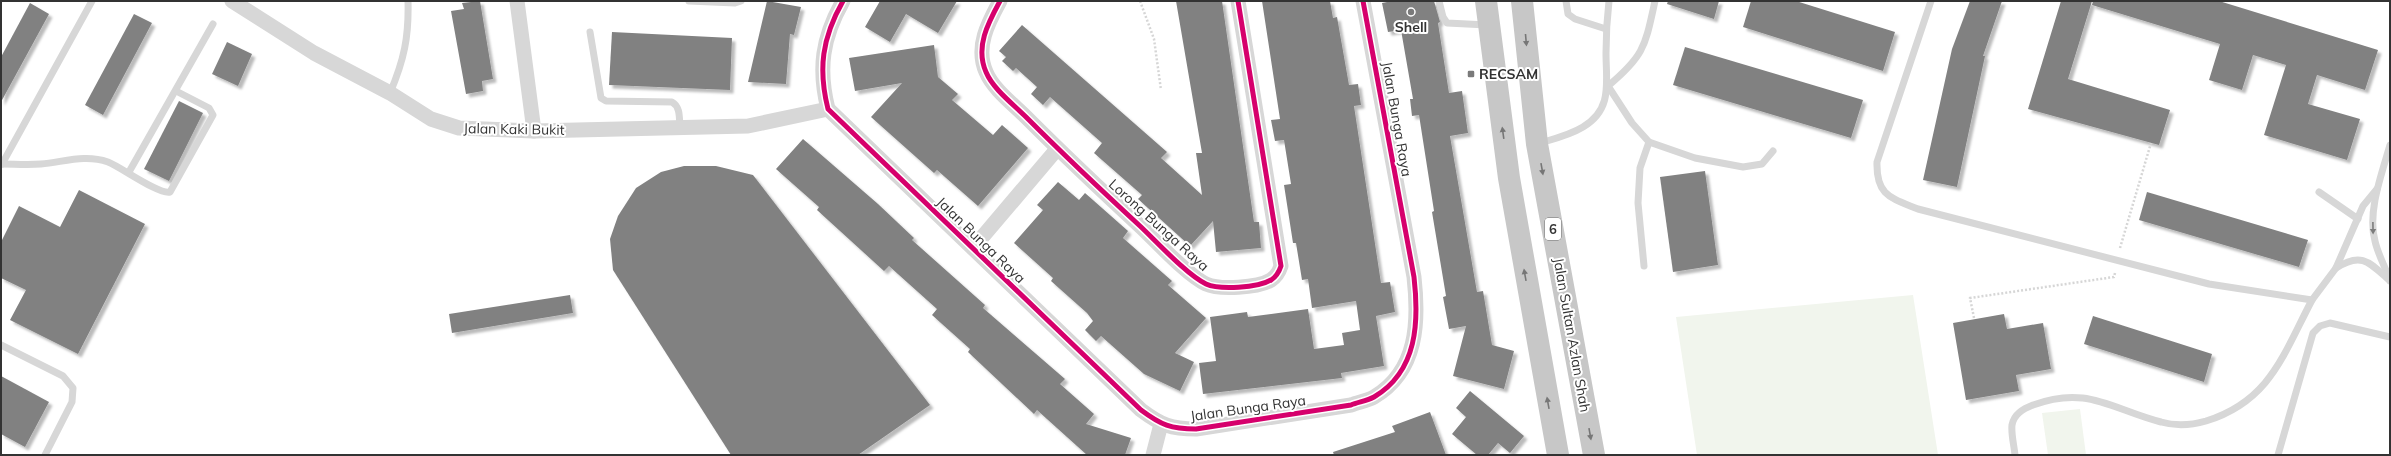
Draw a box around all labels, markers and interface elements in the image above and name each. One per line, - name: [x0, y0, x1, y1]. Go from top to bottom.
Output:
- marker: Shell: [1406, 7, 1416, 17]
- place label: Shell: [1395, 18, 1427, 36]
- one-way arrow: [1522, 34, 1529, 46]
- street label: Jalan Bunga Raya: [1378, 60, 1416, 178]
- place label: RECSAM: [1479, 65, 1538, 83]
- marker: RECSAM: [1466, 69, 1476, 79]
- street label: Jalan Kaki Bukit: [463, 119, 565, 139]
- one-way arrow: [1500, 127, 1506, 139]
- one-way arrow: [1539, 163, 1545, 175]
- street label: Lorong Bunga Raya: [1105, 175, 1213, 275]
- street label: Jalan Bunga Raya: [933, 193, 1029, 287]
- road number: 6: [1545, 218, 1561, 240]
- one-way arrow: [2370, 222, 2376, 235]
- street label: Jalan Sultan Azlan Shah: [1550, 256, 1594, 414]
- one-way arrow: [1522, 269, 1528, 281]
- street label: Jalan Bunga Raya: [1189, 391, 1307, 425]
- one-way arrow: [1545, 397, 1551, 409]
- one-way arrow: [1588, 428, 1594, 440]

